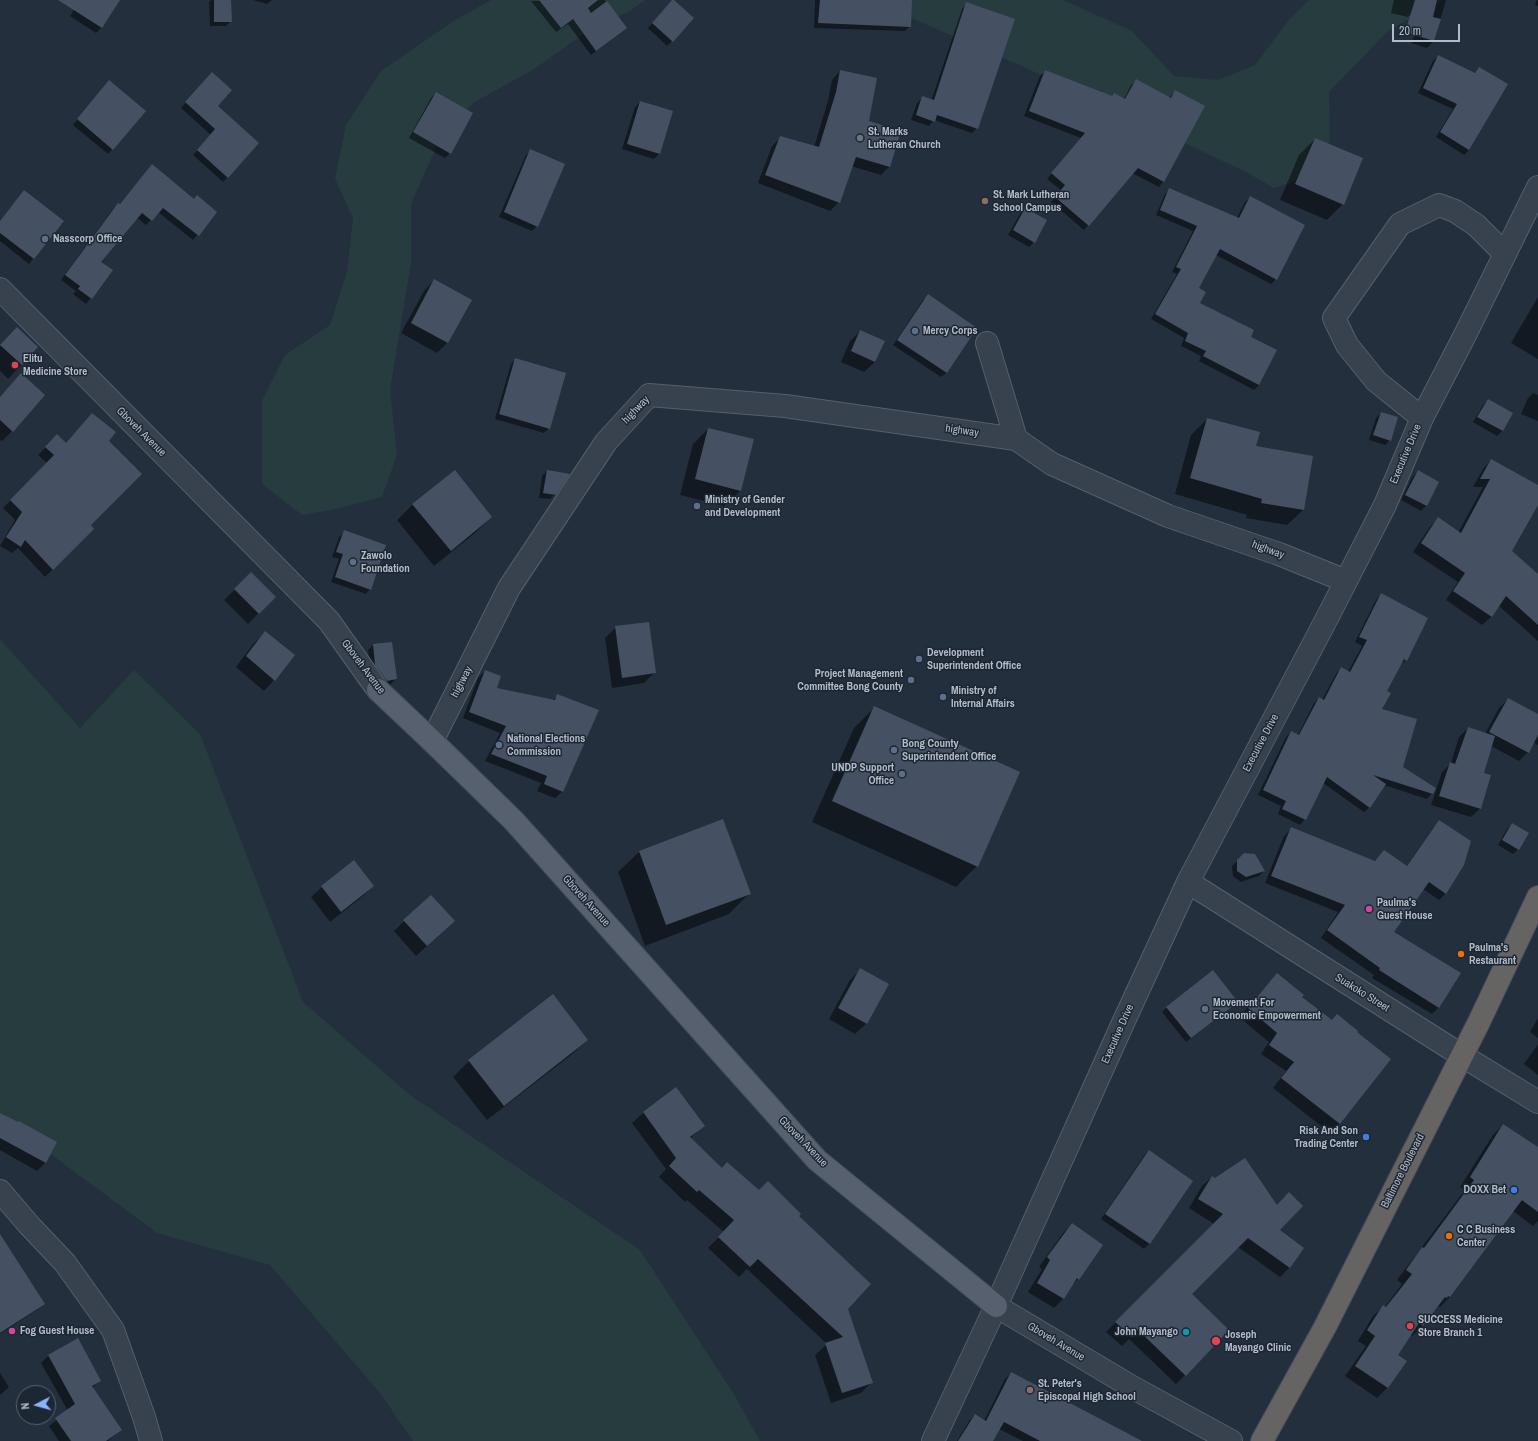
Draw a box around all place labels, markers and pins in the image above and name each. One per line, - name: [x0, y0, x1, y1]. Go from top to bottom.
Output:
- place label: St. Marks Lutheran Church: [868, 125, 941, 151]
- marker: St. Marks Lutheran Church: [855, 133, 865, 143]
- place label: St. Mark Lutheran School Campus: [993, 188, 1069, 214]
- marker: St. Mark Lutheran School Campus: [980, 196, 990, 206]
- place label: Nasscorp Office: [53, 232, 122, 246]
- marker: Nasscorp Office: [40, 234, 50, 244]
- place label: Mercy Corps: [923, 324, 978, 338]
- marker: Mercy Corps: [910, 326, 920, 336]
- place label: Elitu Medicine Store: [23, 352, 87, 378]
- marker: Elitu Medicine Store: [10, 360, 20, 370]
- place label: Ministry of Gender and Development: [705, 493, 785, 519]
- marker: Ministry of Gender and Development: [692, 501, 702, 511]
- place label: Zawolo Foundation: [361, 549, 410, 575]
- marker: Zawolo Foundation: [348, 557, 358, 567]
- place label: Development Superintendent Office: [927, 646, 1021, 672]
- marker: Development Superintendent Office: [914, 654, 924, 664]
- place label: Project Management Committee Bong County: [797, 667, 903, 693]
- marker: Project Management Committee Bong County: [906, 675, 916, 685]
- place label: Ministry of Internal Affairs: [951, 684, 1015, 710]
- marker: Ministry of Internal Affairs: [938, 692, 948, 702]
- place label: National Elections Commission: [507, 732, 585, 758]
- place label: Bong County Superintendent Office: [902, 737, 996, 763]
- marker: National Elections Commission: [494, 740, 504, 750]
- marker: Bong County Superintendent Office: [889, 745, 899, 755]
- place label: UNDP Support Office: [831, 761, 894, 787]
- marker: UNDP Support Office: [897, 769, 907, 779]
- place label: Paulma's Guest House: [1377, 896, 1433, 922]
- marker: Paulma's Guest House: [1364, 904, 1374, 914]
- place label: Paulma's Restaurant: [1469, 941, 1516, 967]
- marker: Paulma's Restaurant: [1456, 949, 1466, 959]
- place label: Movement For Economic Empowerment: [1213, 996, 1321, 1022]
- marker: Movement For Economic Empowerment: [1200, 1004, 1210, 1014]
- place label: Risk And Son Trading Center: [1294, 1124, 1358, 1150]
- marker: Risk And Son Trading Center: [1361, 1132, 1371, 1142]
- place label: DOXX Bet: [1463, 1183, 1506, 1197]
- marker: DOXX Bet: [1509, 1185, 1519, 1195]
- place label: C C Business Center: [1457, 1223, 1515, 1249]
- marker: C C Business Center: [1444, 1231, 1454, 1241]
- place label: SUCCESS Medicine Store Branch 1: [1418, 1313, 1503, 1339]
- marker: SUCCESS Medicine Store Branch 1: [1405, 1321, 1415, 1331]
- place label: Fog Guest House: [20, 1324, 94, 1338]
- place label: John Mayango: [1115, 1325, 1178, 1339]
- marker: Fog Guest House: [7, 1326, 17, 1336]
- marker: John Mayango: [1181, 1327, 1191, 1337]
- place label: Joseph Mayango Clinic: [1225, 1328, 1291, 1354]
- marker: Joseph Mayango Clinic: [1210, 1335, 1222, 1347]
- place label: St. Peter's Episcopal High School: [1038, 1377, 1136, 1403]
- marker: St. Peter's Episcopal High School: [1025, 1385, 1035, 1395]

